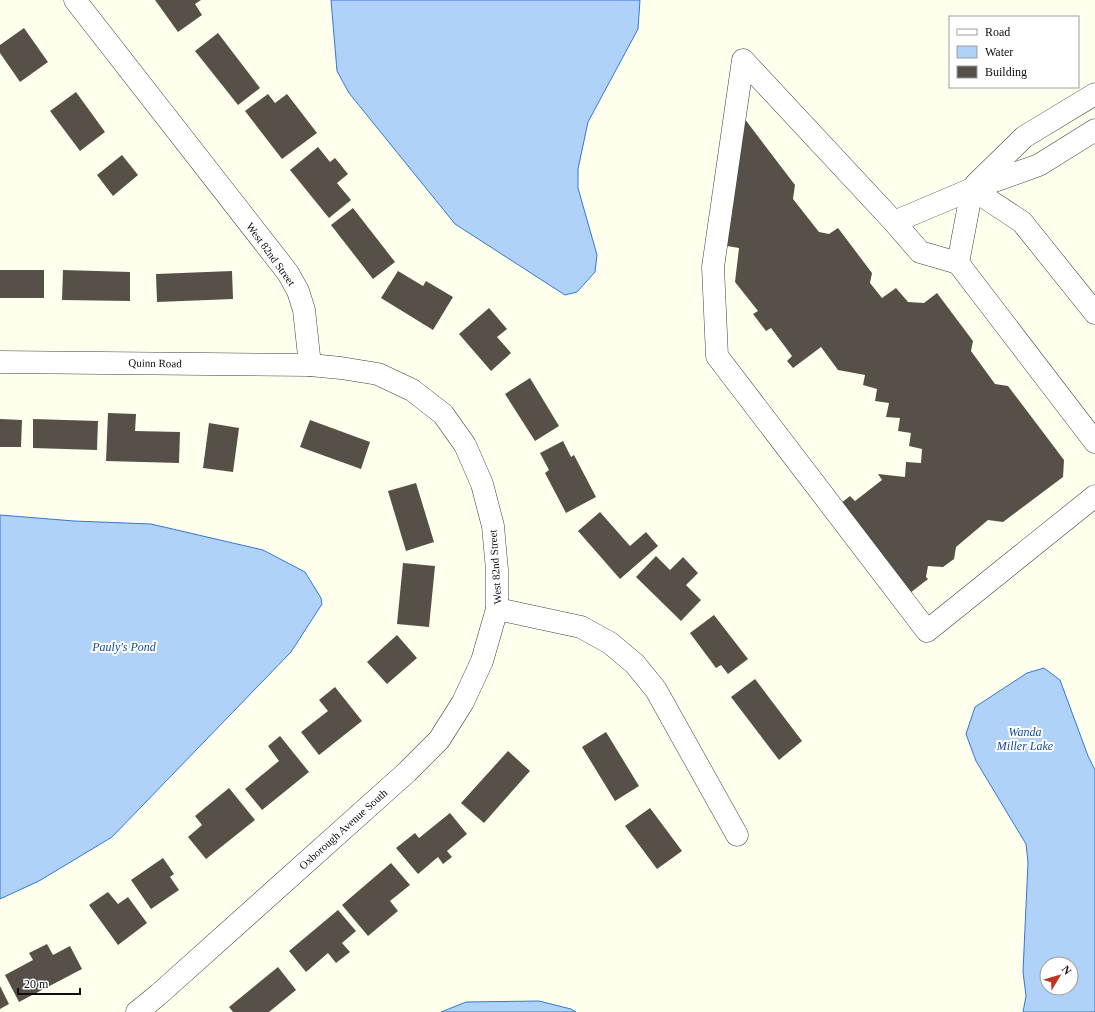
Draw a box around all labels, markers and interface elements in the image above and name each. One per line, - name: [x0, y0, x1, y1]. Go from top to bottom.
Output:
- legend: [949, 16, 1079, 88]
- text: Road: [985, 25, 1010, 39]
- text: Water: [985, 45, 1013, 59]
- text: Building: [985, 65, 1027, 79]
- street label: West 82nd Street: [244, 220, 298, 288]
- street label: Quinn Road: [128, 357, 182, 369]
- street label: West 82nd Street: [486, 529, 504, 605]
- water label: Pauly's Pond: [91, 640, 157, 654]
- water label: Wanda Miller Lake: [996, 725, 1054, 753]
- street label: Oxborough Avenue South: [297, 786, 390, 872]
- north arrow: [1039, 956, 1079, 996]
- text: N: [1060, 963, 1074, 977]
- scale bar: [18, 970, 80, 996]
- text: 20 m: [24, 977, 49, 991]

